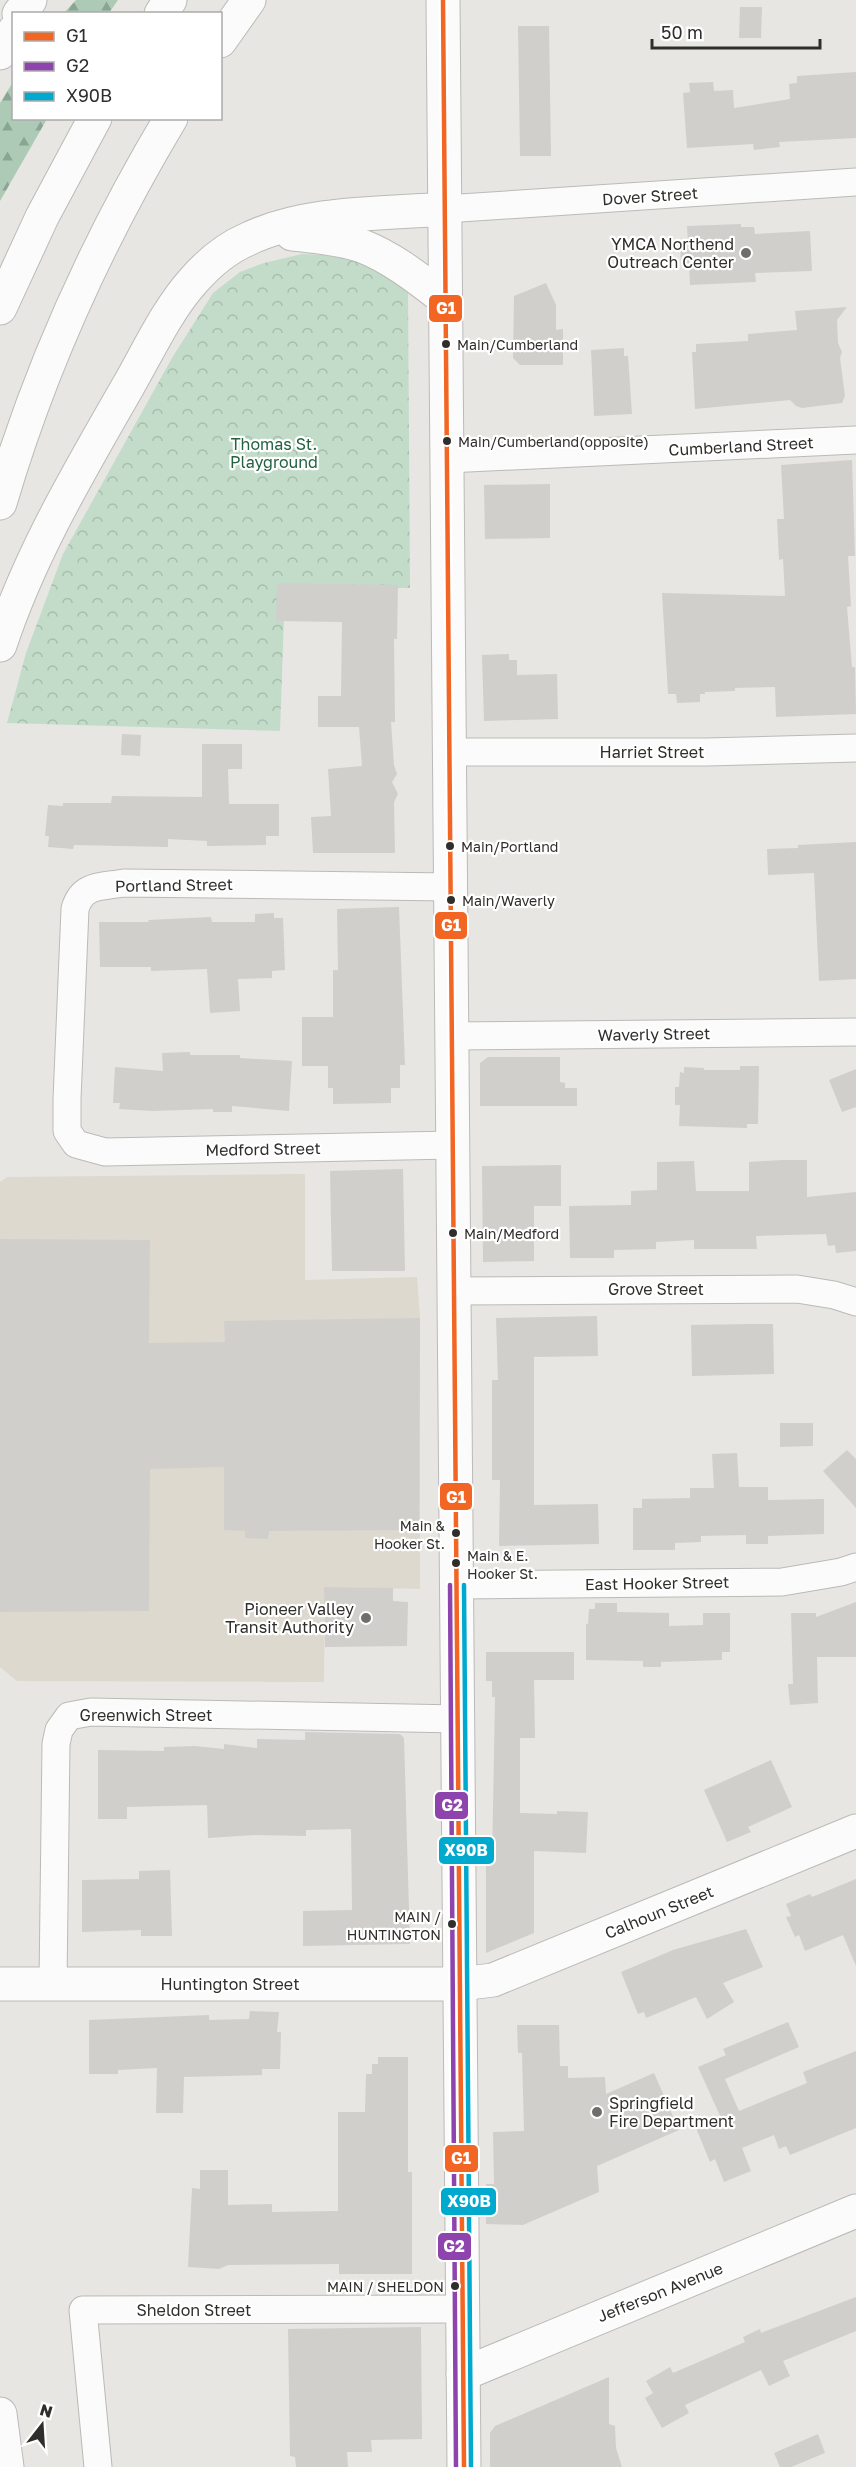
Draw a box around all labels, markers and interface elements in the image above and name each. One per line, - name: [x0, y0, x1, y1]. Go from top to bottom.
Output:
- legend: [12, 12, 222, 120]
- scale bar: [652, 12, 820, 50]
- text: 50 m: [661, 21, 703, 43]
- text: G1: [66, 24, 88, 46]
- text: G2: [66, 54, 89, 76]
- text: X90B: [66, 84, 112, 106]
- street label: Dover Street: [601, 183, 699, 209]
- place label: YMCA Northend Outreach Center: [607, 234, 734, 272]
- marker: YMCA Northend Outreach Center: [739, 246, 753, 260]
- line badge: G1: [428, 294, 463, 323]
- text: G1: [436, 298, 456, 318]
- place label: Main/Cumberland: [457, 336, 578, 353]
- marker: Main/Cumberland: [440, 338, 452, 350]
- street label: Cumberland Street: [668, 432, 814, 460]
- place label: Main/Cumberland(opposite): [458, 433, 649, 450]
- park label: Thomas St. Playground: [230, 434, 318, 472]
- marker: Main/Cumberland(opposite): [441, 435, 453, 447]
- street label: Harriet Street: [599, 742, 705, 762]
- place label: Main/Portland: [461, 838, 558, 855]
- marker: Main/Portland: [444, 840, 456, 852]
- street label: Portland Street: [115, 874, 233, 896]
- place label: Main/Waverly: [462, 892, 555, 909]
- marker: Main/Waverly: [445, 894, 457, 906]
- line badge: G1: [434, 911, 468, 940]
- text: G1: [441, 915, 461, 935]
- street label: Waverly Street: [597, 1023, 711, 1045]
- street label: Medford Street: [205, 1138, 321, 1160]
- place label: Main/Medford: [464, 1225, 559, 1242]
- marker: Main/Medford: [447, 1227, 459, 1239]
- street label: Grove Street: [608, 1279, 704, 1299]
- line badge: G1: [439, 1482, 473, 1511]
- text: G1: [446, 1487, 466, 1507]
- place label: Main & Hooker St.: [374, 1517, 446, 1552]
- marker: Main & Hooker St.: [450, 1527, 462, 1539]
- place label: Main & E. Hooker St.: [467, 1547, 538, 1582]
- marker: Main & E. Hooker St.: [450, 1557, 462, 1569]
- street label: East Hooker Street: [585, 1572, 729, 1594]
- place label: Pioneer Valley Transit Authority: [225, 1599, 354, 1637]
- marker: Pioneer Valley Transit Authority: [359, 1611, 373, 1625]
- street label: Greenwich Street: [80, 1705, 212, 1725]
- line badge: G2: [434, 1791, 469, 1820]
- text: G2: [441, 1795, 463, 1815]
- line badge: X90B: [438, 1836, 495, 1865]
- text: X90B: [444, 1840, 488, 1860]
- street label: Calhoun Street: [602, 1881, 716, 1943]
- place label: MAIN / HUNTINGTON: [347, 1908, 441, 1943]
- marker: MAIN / HUNTINGTON: [446, 1918, 458, 1930]
- street label: Huntington Street: [160, 1974, 300, 1994]
- place label: Springfield Fire Department: [609, 2093, 734, 2131]
- marker: Springfield Fire Department: [590, 2105, 604, 2119]
- line badge: G1: [444, 2144, 479, 2173]
- text: G1: [451, 2148, 471, 2168]
- line badge: X90B: [440, 2187, 497, 2216]
- text: X90B: [447, 2191, 491, 2211]
- line badge: G2: [437, 2232, 472, 2261]
- text: G2: [443, 2236, 465, 2256]
- street label: Jefferson Avenue: [594, 2258, 726, 2326]
- place label: MAIN / SHELDON: [327, 2278, 444, 2295]
- marker: MAIN / SHELDON: [449, 2280, 461, 2292]
- street label: Sheldon Street: [137, 2300, 251, 2320]
- north arrow: [12, 2395, 72, 2455]
- text: N: [38, 2399, 55, 2422]

